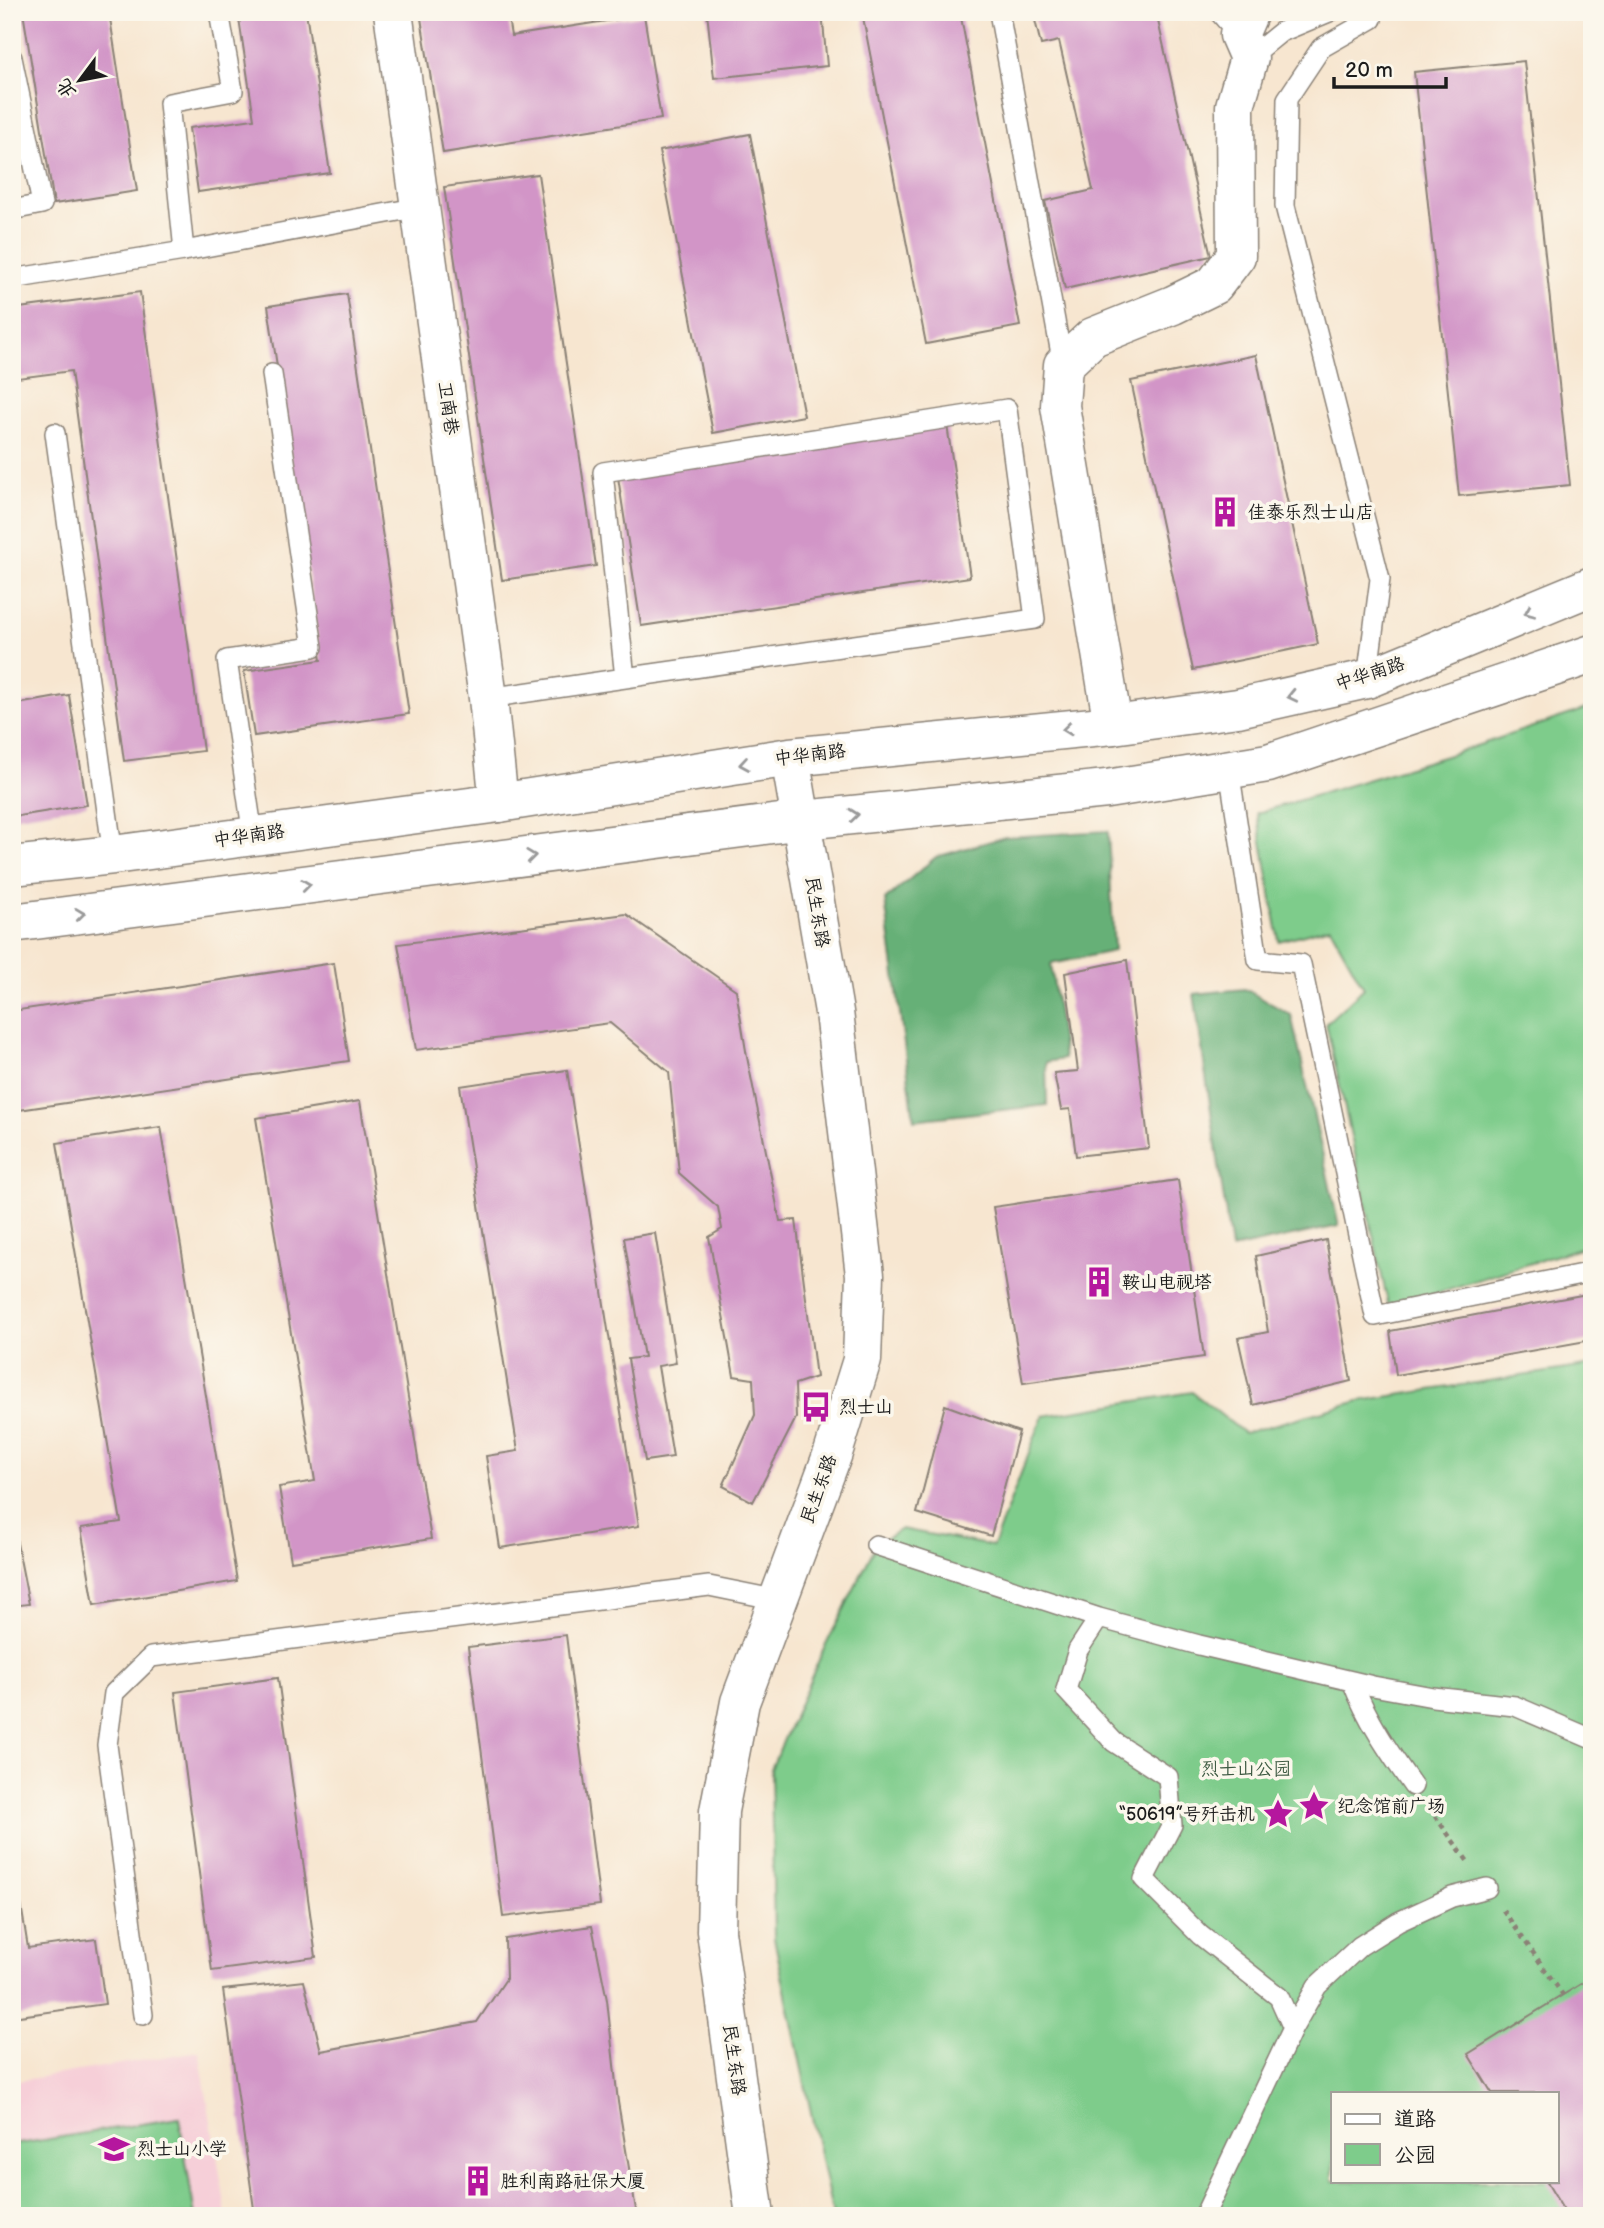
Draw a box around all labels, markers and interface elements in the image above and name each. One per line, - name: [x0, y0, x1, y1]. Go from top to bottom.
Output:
- north arrow: [46, 46, 116, 116]
- scale bar: [1334, 46, 1446, 90]
- text: 20 m: [1345, 58, 1393, 83]
- text: 北: [52, 74, 82, 102]
- street label: 卫南巷: [434, 380, 462, 436]
- building icon: 佳泰乐烈士山店: [1208, 495, 1242, 529]
- place label: 佳泰乐烈士山店: [1248, 502, 1374, 523]
- one-way arrow: [1523, 604, 1536, 618]
- street label: 中华南路: [1333, 653, 1407, 695]
- one-way arrow: [1286, 688, 1298, 702]
- one-way arrow: [1061, 722, 1073, 737]
- street label: 中华南路: [773, 740, 847, 770]
- one-way arrow: [738, 756, 749, 771]
- one-way arrow: [849, 808, 860, 823]
- street label: 中华南路: [212, 821, 286, 851]
- one-way arrow: [525, 848, 537, 863]
- street label: 民生东路: [801, 875, 833, 949]
- one-way arrow: [300, 878, 311, 893]
- one-way arrow: [74, 907, 86, 922]
- building icon: 鞍山电视塔: [1082, 1265, 1116, 1299]
- place label: 鞍山电视塔: [1122, 1272, 1212, 1293]
- bus stop icon: 烈士山: [799, 1390, 833, 1424]
- place label: 烈士山: [839, 1397, 893, 1418]
- street label: 民生东路: [797, 1452, 841, 1526]
- park label: 烈士山公园: [1201, 1759, 1291, 1780]
- place icon: 纪念馆前广场: [1297, 1789, 1331, 1823]
- place label: 纪念馆前广场: [1337, 1796, 1445, 1817]
- place icon: “50619”号歼击机: [1261, 1797, 1295, 1831]
- place label: “50619”号歼击机: [1119, 1804, 1255, 1825]
- street label: 民生东路: [719, 2023, 749, 2097]
- legend: [1331, 2092, 1558, 2182]
- text: 道路: [1394, 2107, 1436, 2132]
- school or university icon: 烈士山小学: [97, 2132, 131, 2166]
- place label: 烈士山小学: [137, 2139, 227, 2160]
- text: 公园: [1394, 2143, 1436, 2168]
- building icon: 胜利南路社保大厦: [461, 2164, 495, 2198]
- place label: 胜利南路社保大厦: [501, 2171, 645, 2192]

